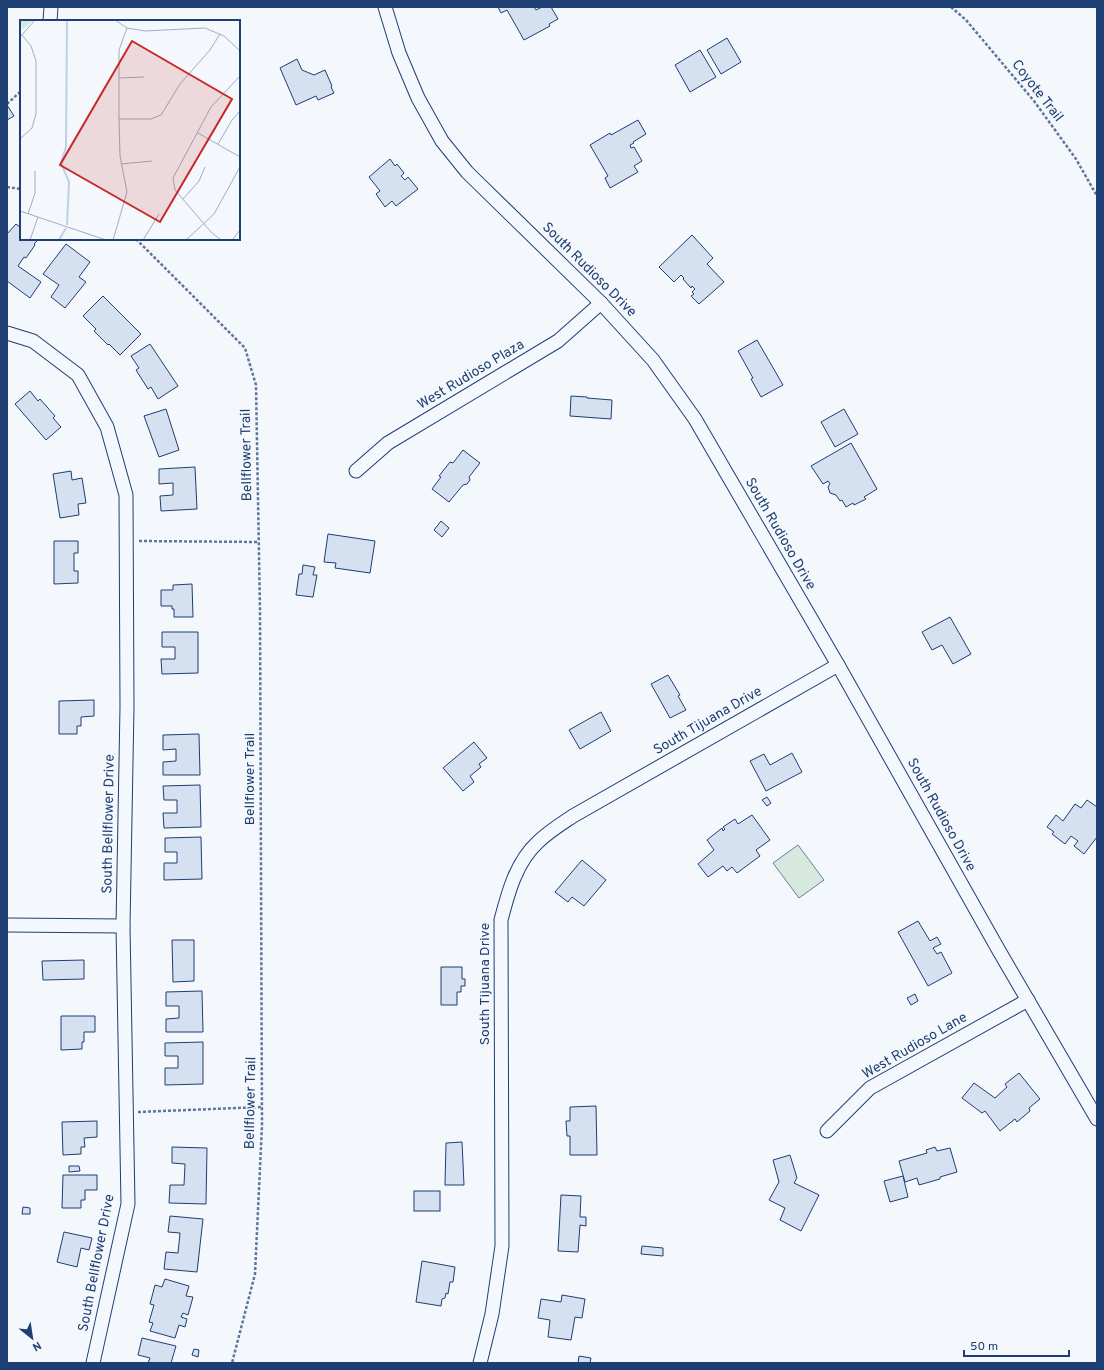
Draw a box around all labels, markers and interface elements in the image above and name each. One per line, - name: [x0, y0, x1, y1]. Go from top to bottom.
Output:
- inset map: [20, 20, 240, 240]
- street label: Coyote Trail: [1008, 57, 1066, 125]
- street label: South Rudioso Drive: [538, 219, 640, 321]
- street label: West Rudioso Plaza: [414, 336, 528, 414]
- street label: Bellflower Trail: [238, 409, 256, 501]
- street label: South Rudioso Drive: [741, 475, 819, 593]
- street label: South Tijuana Drive: [651, 683, 765, 759]
- street label: Bellflower Trail: [242, 733, 259, 825]
- street label: South Bellflower Drive: [99, 754, 119, 894]
- street label: South Rudioso Drive: [903, 755, 979, 875]
- street label: South Tijuana Drive: [477, 923, 494, 1045]
- street label: West Rudioso Lane: [859, 1009, 971, 1083]
- street label: Bellflower Trail: [242, 1057, 260, 1149]
- street label: South Bellflower Drive: [75, 1193, 119, 1333]
- north arrow: [12, 1318, 52, 1358]
- scale bar: [964, 1332, 1069, 1358]
- text: N: [30, 1338, 43, 1354]
- text: 50 m: [970, 1339, 998, 1355]

